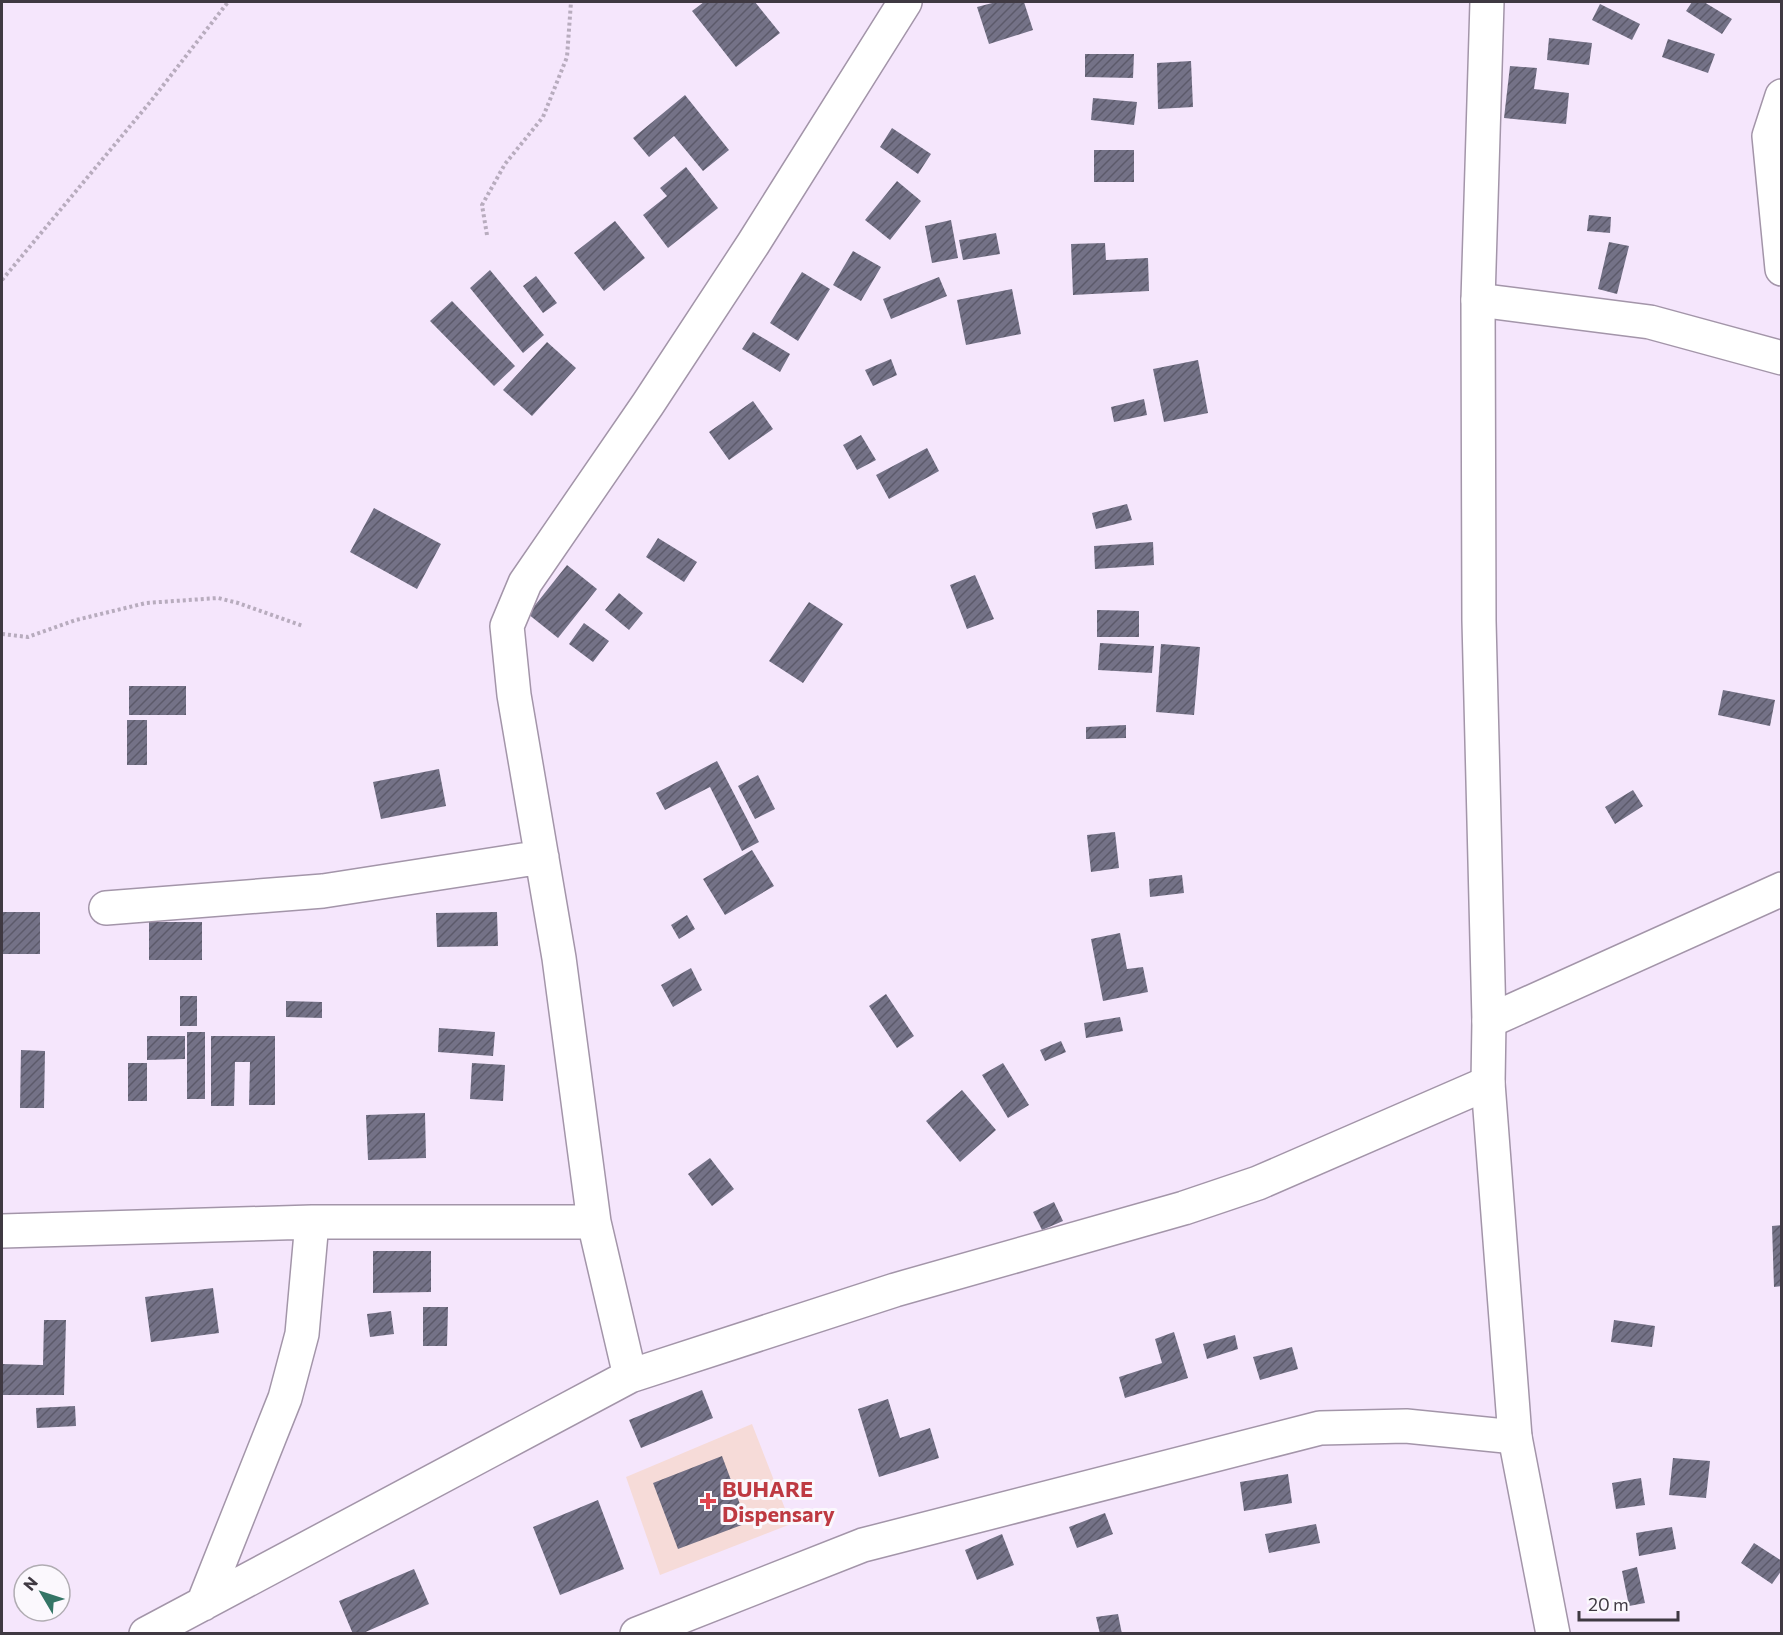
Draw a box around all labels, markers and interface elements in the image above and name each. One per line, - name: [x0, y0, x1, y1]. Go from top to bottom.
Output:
- place label: BUHARE Dispensary: [722, 1475, 835, 1527]
- marker: BUHARE Dispensary: [699, 1492, 717, 1510]
- north arrow: [12, 1563, 72, 1623]
- text: N: [19, 1573, 41, 1594]
- scale bar: [1579, 1584, 1678, 1622]
- text: 20 m: [1588, 1593, 1629, 1615]

